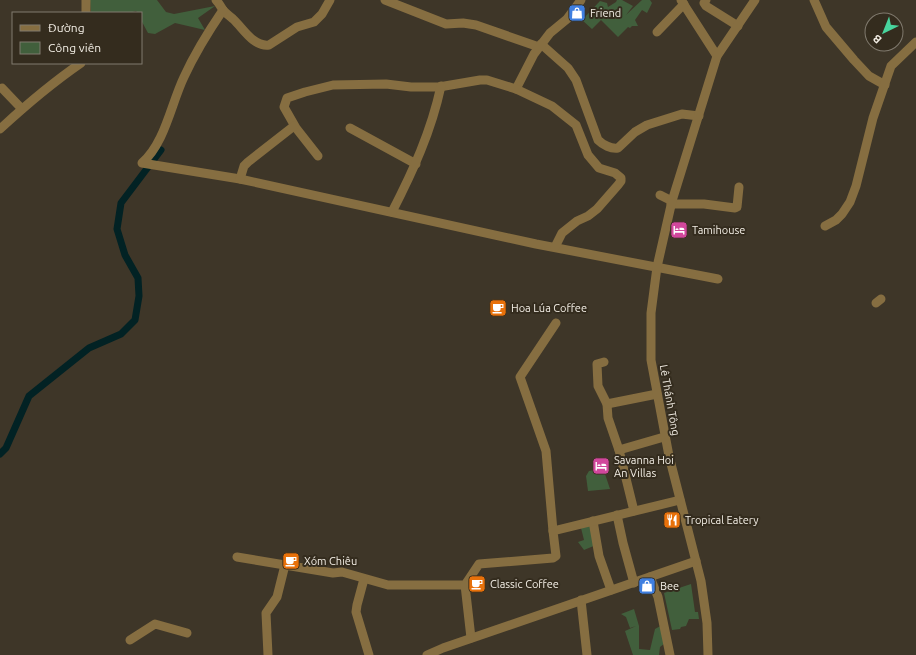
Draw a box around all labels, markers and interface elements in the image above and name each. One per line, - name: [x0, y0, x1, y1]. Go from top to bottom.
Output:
- shop icon: Friend: [567, 3, 587, 23]
- place label: Friend: [590, 7, 621, 19]
- legend: [12, 12, 142, 64]
- north arrow: [864, 12, 904, 52]
- text: Đường: [48, 21, 85, 34]
- text: B: [870, 32, 884, 46]
- text: Công viên: [48, 41, 101, 54]
- hotel icon: Tamihouse: [669, 220, 689, 240]
- place label: Tamihouse: [692, 224, 745, 236]
- cafe icon: Hoa Lúa Coffee: [488, 298, 508, 318]
- place label: Hoa Lúa Coffee: [511, 302, 587, 314]
- street label: Lê Thánh Tông: [658, 364, 682, 436]
- place label: Savanna Hoi An Villas: [614, 454, 674, 479]
- hotel icon: Savanna Hoi An Villas: [591, 456, 611, 476]
- restaurant icon: Tropical Eatery: [662, 510, 682, 530]
- place label: Tropical Eatery: [685, 514, 759, 526]
- cafe icon: Xóm Chiêu: [281, 551, 301, 571]
- place label: Xóm Chiêu: [304, 555, 357, 567]
- cafe icon: Classic Coffee: [467, 574, 487, 594]
- shop icon: Bee: [637, 576, 657, 596]
- place label: Classic Coffee: [490, 578, 559, 590]
- place label: Bee: [660, 580, 679, 592]

